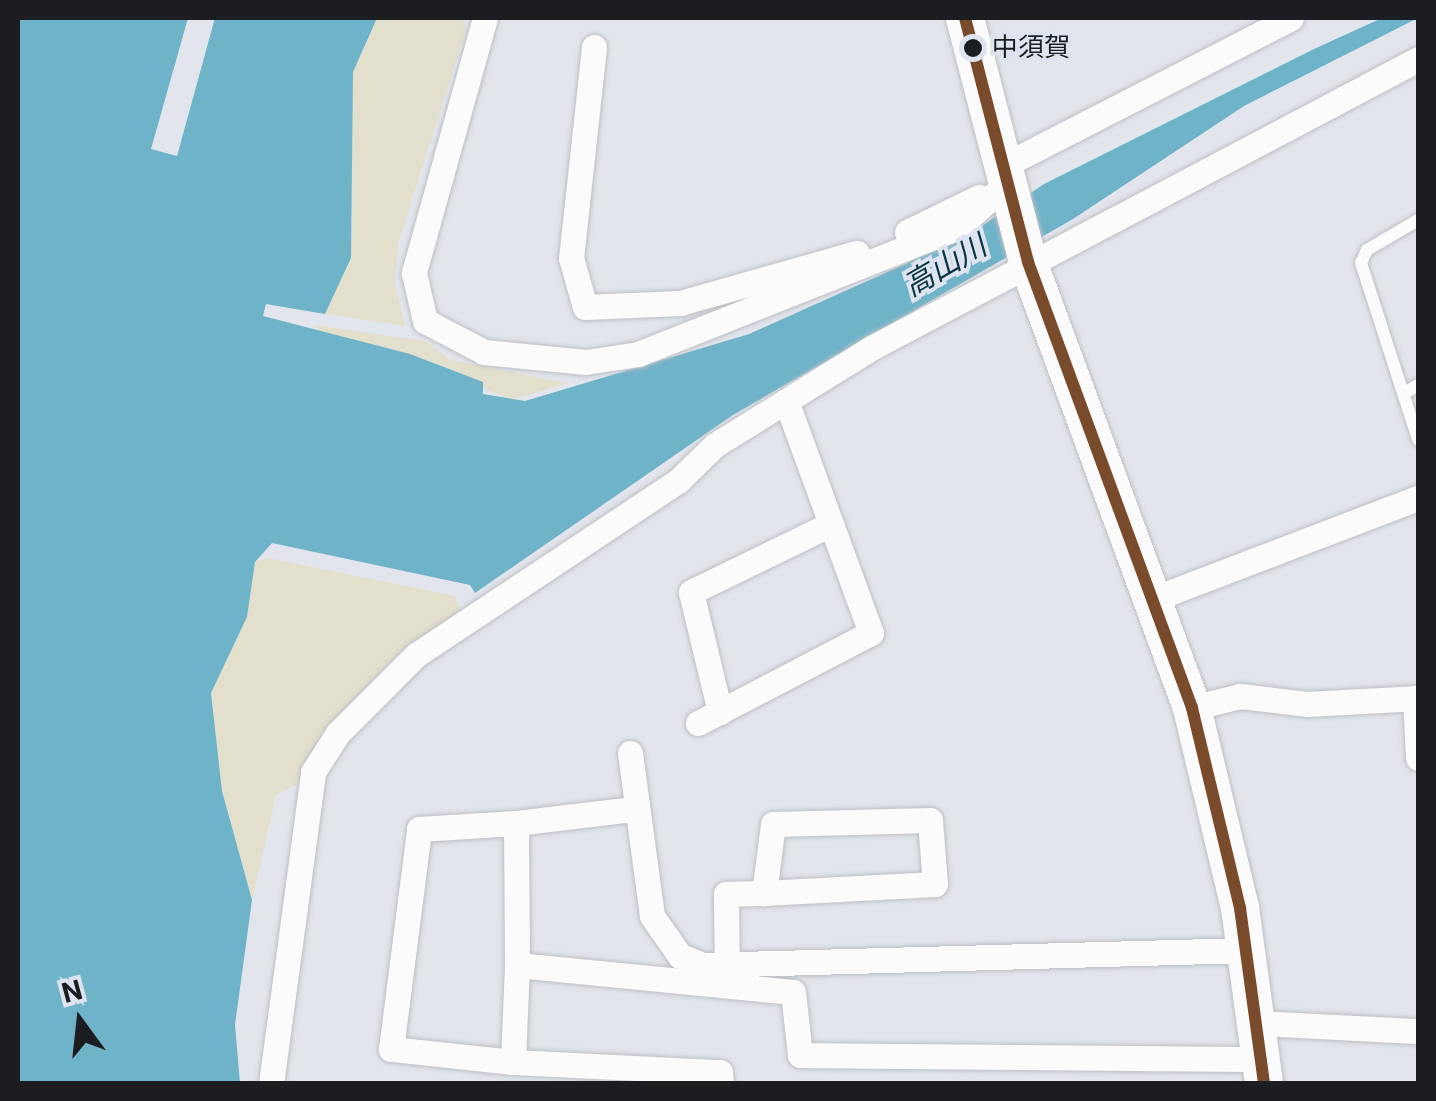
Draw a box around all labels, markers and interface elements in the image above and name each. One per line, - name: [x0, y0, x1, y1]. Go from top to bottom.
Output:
- place label: 中須賀: [992, 32, 1070, 64]
- marker: 中須賀: [963, 38, 983, 58]
- water label: 高山川: [897, 228, 993, 304]
- north arrow: [30, 971, 130, 1071]
- text: N: [58, 973, 86, 1010]

